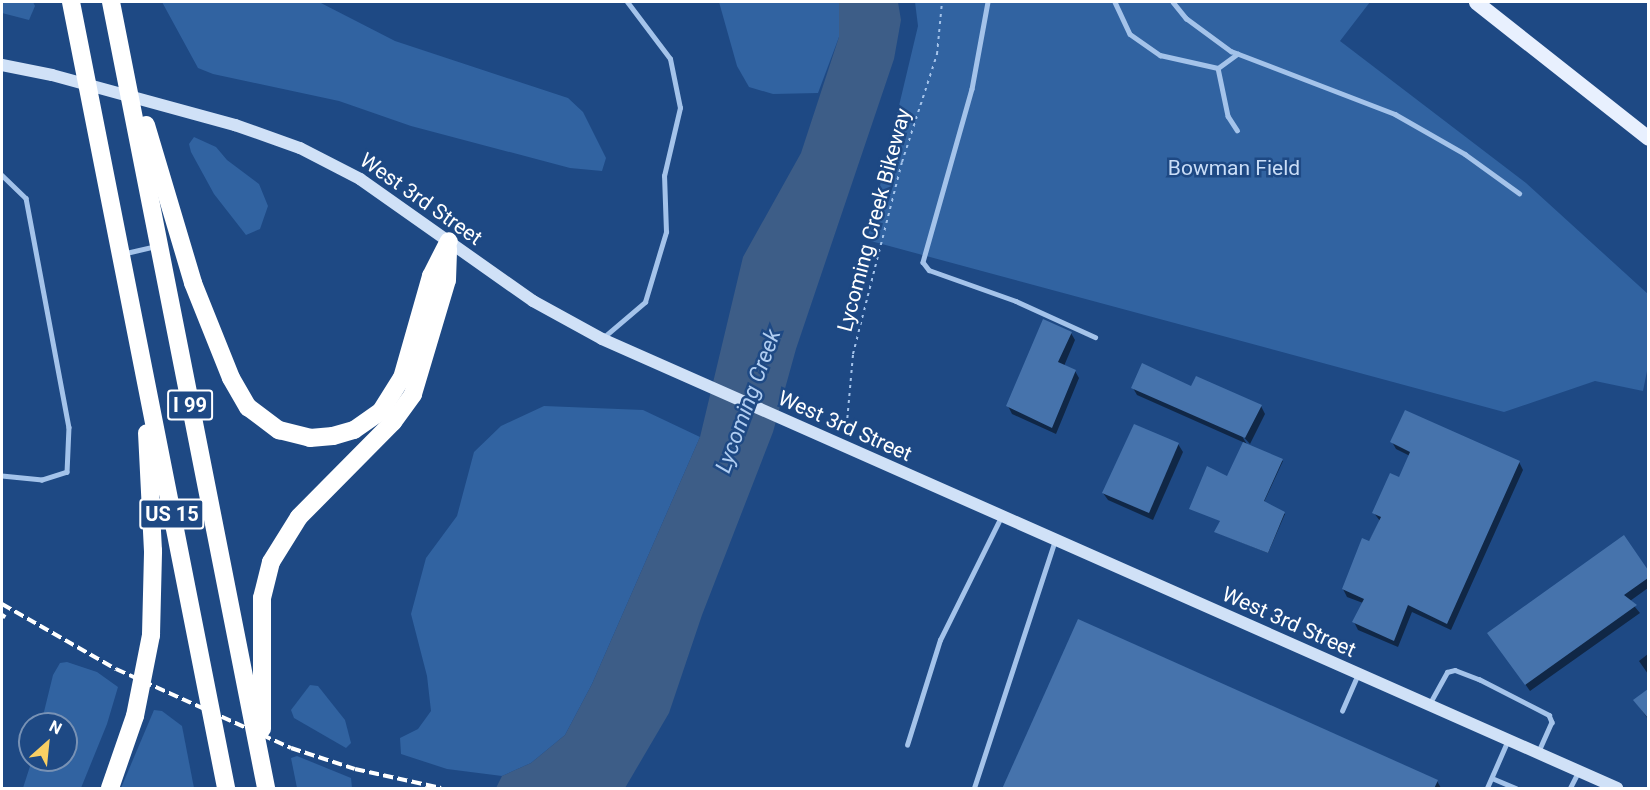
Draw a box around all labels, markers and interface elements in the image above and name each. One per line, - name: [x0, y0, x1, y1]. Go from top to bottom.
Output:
- street label: Lycoming Creek Bikeway: [832, 106, 916, 334]
- street label: West 3rd Street: [355, 148, 487, 250]
- park label: Bowman Field: [1168, 155, 1300, 181]
- water label: Lycoming Creek: [710, 326, 786, 476]
- street label: West 3rd Street: [774, 385, 916, 467]
- road number: I 99: [166, 388, 214, 422]
- road number: US 15: [139, 497, 205, 531]
- street label: West 3rd Street: [1218, 581, 1360, 663]
- north arrow: [18, 712, 78, 772]
- text: N: [46, 716, 65, 738]

